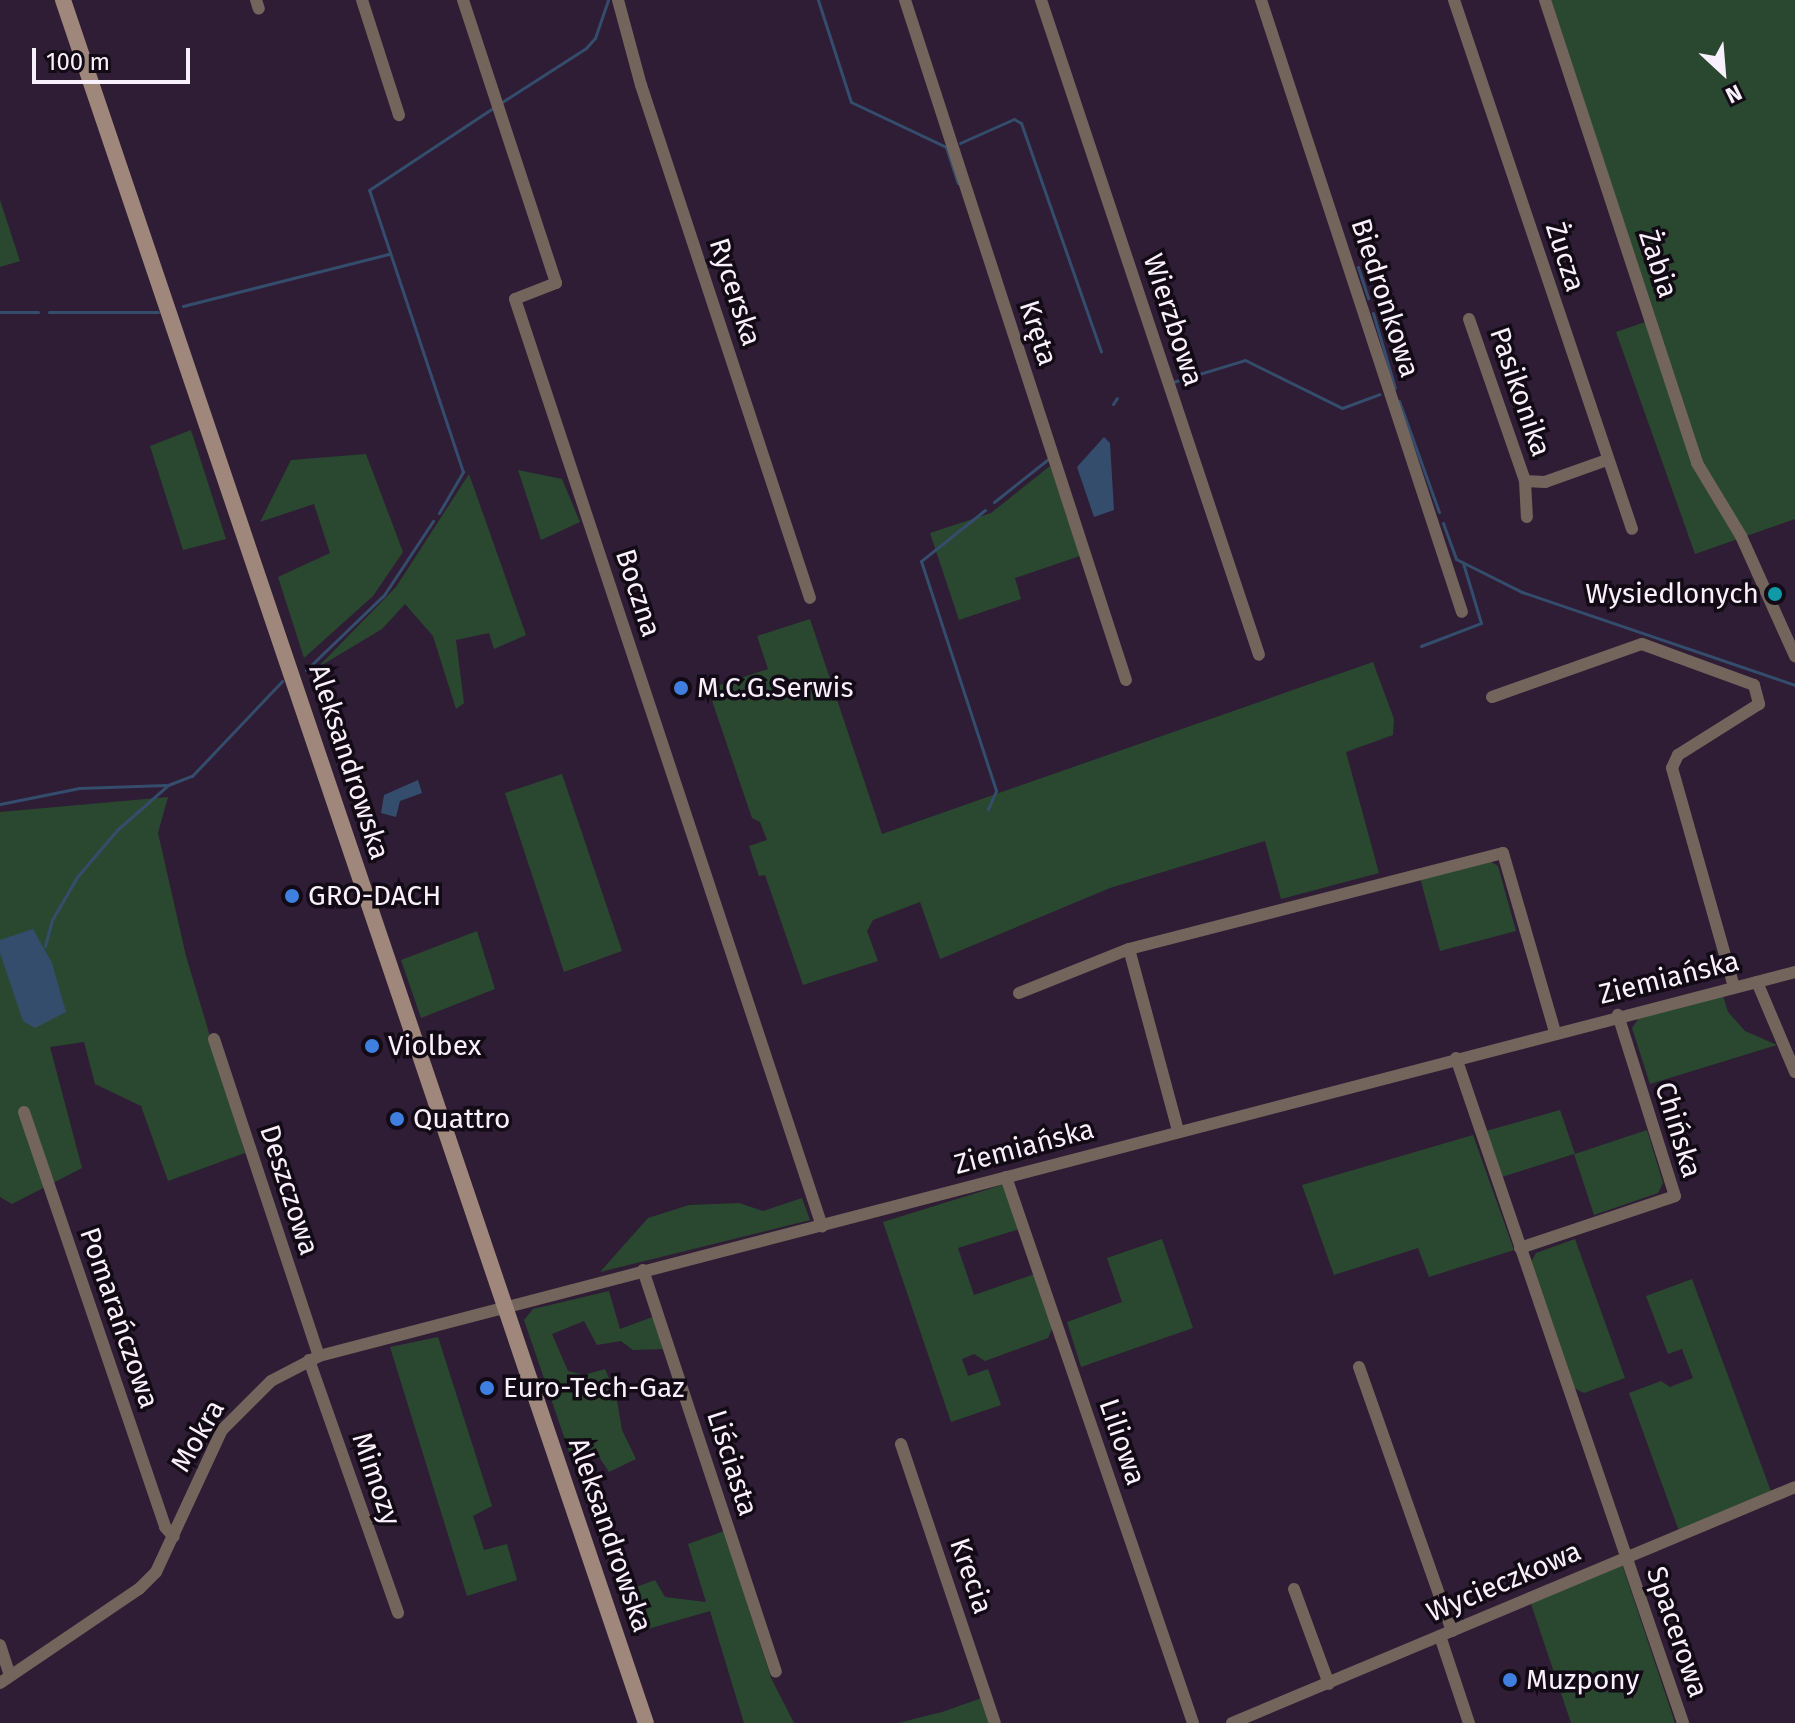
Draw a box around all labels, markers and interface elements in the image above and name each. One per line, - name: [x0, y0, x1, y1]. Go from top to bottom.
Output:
- scale bar: [36, 32, 194, 82]
- north arrow: [1683, 32, 1763, 112]
- text: 100 m: [46, 48, 110, 76]
- text: N: [1721, 79, 1746, 109]
- street label: Biedronkowa: [1344, 214, 1426, 382]
- street label: Żucza: [1538, 218, 1592, 296]
- street label: Żabia: [1631, 226, 1685, 302]
- street label: Rycerska: [702, 234, 768, 350]
- street label: Wierzbowa: [1136, 250, 1210, 390]
- street label: Kręta: [1012, 296, 1064, 370]
- street label: Pasikonika: [1482, 323, 1558, 461]
- street label: Boczna: [608, 545, 668, 641]
- place label: Wysiedlonych: [1585, 577, 1759, 611]
- marker: Wysiedlonych: [1766, 585, 1784, 603]
- street label: Aleksandrowska: [302, 660, 396, 864]
- place label: M.C.G.Serwis: [697, 671, 854, 705]
- marker: M.C.G.Serwis: [672, 679, 690, 697]
- place label: GRO-DACH: [308, 879, 441, 913]
- marker: GRO-DACH: [283, 887, 301, 905]
- street label: Ziemiańska: [1595, 944, 1743, 1012]
- place label: Violbex: [388, 1029, 481, 1063]
- marker: Violbex: [363, 1037, 381, 1055]
- street label: Chińska: [1648, 1078, 1708, 1182]
- place label: Quattro: [413, 1102, 510, 1136]
- marker: Quattro: [388, 1110, 406, 1128]
- street label: Ziemiańska: [950, 1112, 1098, 1182]
- street label: Deszczowa: [252, 1121, 326, 1259]
- street label: Pomarańczowa: [72, 1223, 166, 1413]
- place label: Euro-Tech-Gaz: [503, 1371, 684, 1405]
- marker: Euro-Tech-Gaz: [478, 1379, 496, 1397]
- street label: Mokra: [164, 1394, 232, 1478]
- street label: Liliowa: [1092, 1394, 1152, 1490]
- street label: Liściasta: [699, 1406, 765, 1520]
- street label: Mimozy: [345, 1428, 407, 1530]
- street label: Aleksandrowska: [561, 1433, 659, 1637]
- street label: Krecia: [942, 1534, 1000, 1618]
- street label: Wycieczkowa: [1422, 1534, 1586, 1630]
- street label: Spacerowa: [1639, 1562, 1715, 1702]
- place label: Muzpony: [1526, 1663, 1639, 1697]
- marker: Muzpony: [1501, 1671, 1519, 1689]

